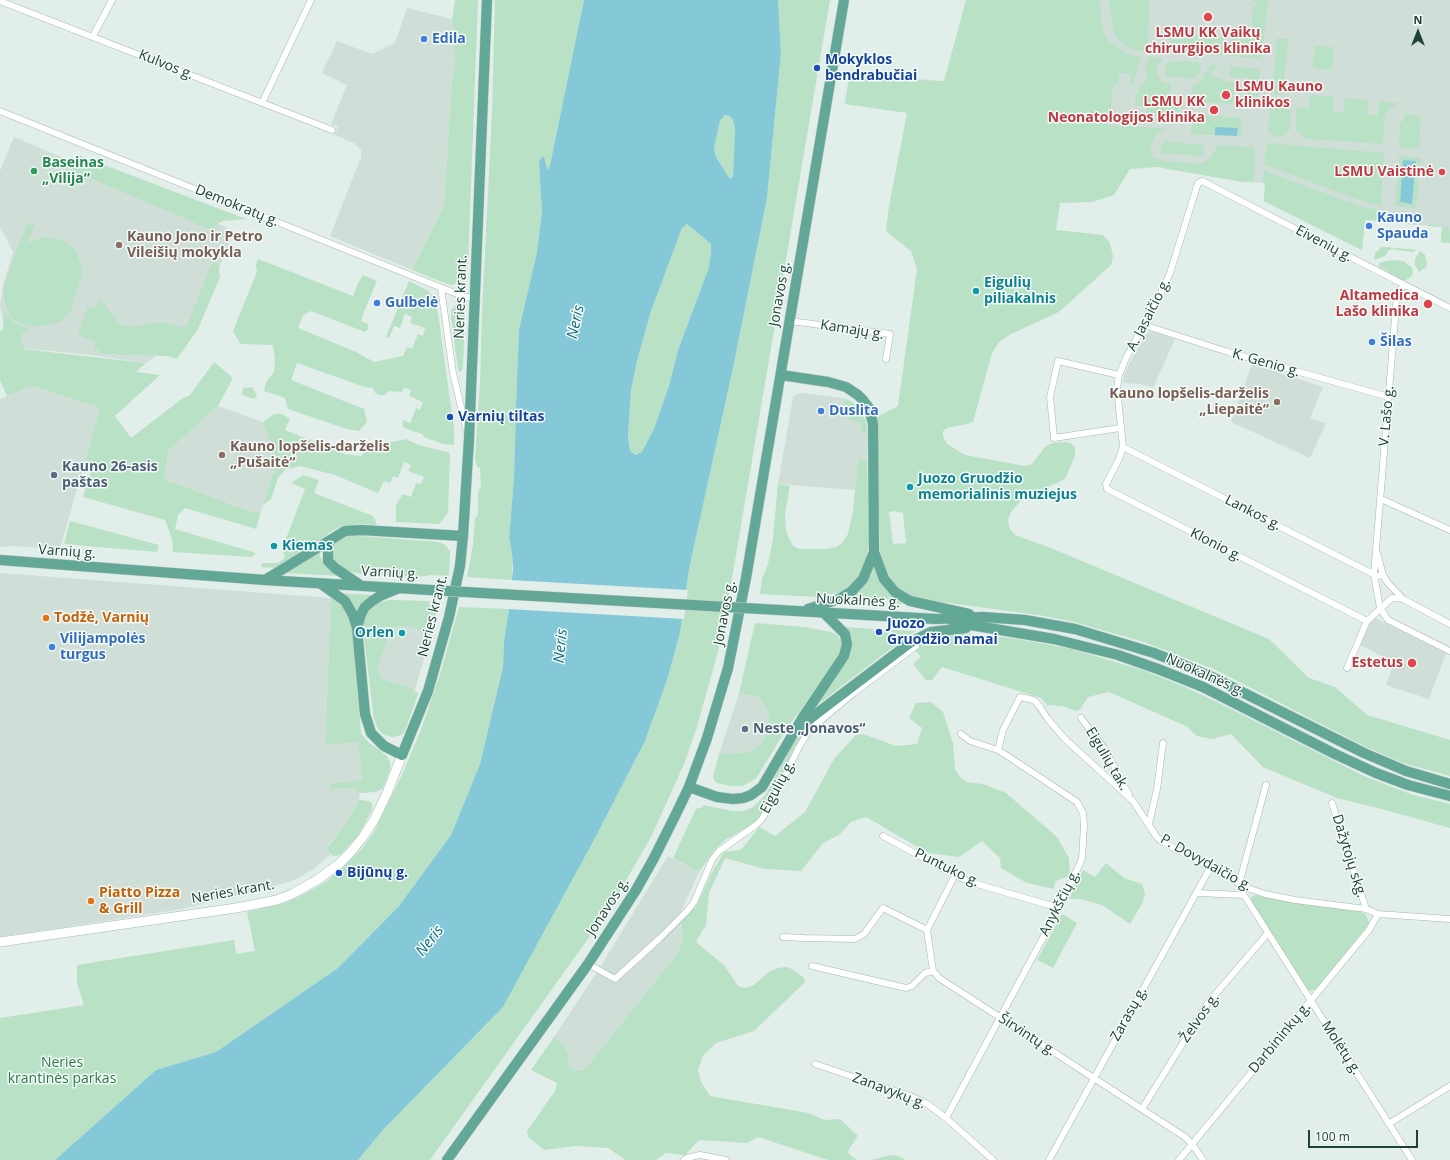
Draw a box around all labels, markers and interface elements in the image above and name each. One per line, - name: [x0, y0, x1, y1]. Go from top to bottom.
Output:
- marker: LSMU KK Vaikų chirurgijos klinika: [1202, 11, 1214, 23]
- north arrow: [1398, 12, 1438, 52]
- text: N: [1414, 12, 1422, 27]
- place label: LSMU KK Vaikų chirurgijos klinika: [1145, 25, 1271, 58]
- place label: Edila: [432, 31, 466, 47]
- marker: Edila: [419, 34, 429, 44]
- street label: Kulvos g.: [136, 46, 196, 84]
- place label: Mokyklos bendrabučiai: [825, 52, 917, 84]
- marker: Mokyklos bendrabučiai: [812, 63, 822, 73]
- place label: LSMU Kauno klinikos: [1235, 79, 1323, 112]
- marker: LSMU Kauno klinikos: [1220, 89, 1232, 101]
- place label: LSMU KK Neonatologijos klinika: [1048, 94, 1205, 126]
- marker: LSMU KK Neonatologijos klinika: [1208, 104, 1220, 116]
- place label: Baseinas „Vilija“: [42, 155, 104, 188]
- place label: LSMU Vaistinė: [1334, 164, 1434, 180]
- marker: Baseinas „Vilija“: [29, 166, 39, 176]
- marker: LSMU Vaistinė: [1437, 167, 1447, 177]
- street label: Demokratų g.: [193, 182, 281, 230]
- place label: Kauno Spauda: [1377, 210, 1429, 242]
- marker: Kauno Spauda: [1364, 221, 1374, 231]
- street label: Eivenių g.: [1293, 222, 1355, 266]
- place label: Kauno Jono ir Petro Vileišių mokykla: [127, 229, 263, 262]
- marker: Kauno Jono ir Petro Vileišių mokykla: [114, 240, 124, 250]
- street label: Neries krant.: [451, 255, 471, 339]
- street label: Jonavos g.: [766, 260, 794, 328]
- place label: Eigulių piliakalnis: [984, 275, 1056, 308]
- street label: A. Jasaičio g.: [1124, 276, 1174, 354]
- marker: Eigulių piliakalnis: [971, 286, 981, 296]
- place label: Altamedica Lašo klinika: [1336, 288, 1419, 320]
- place label: Gulbelė: [385, 295, 438, 311]
- marker: Gulbelė: [372, 298, 382, 308]
- marker: Altamedica Lašo klinika: [1422, 298, 1434, 310]
- water label: Neris: [564, 303, 588, 341]
- street label: Kamajų g.: [819, 317, 885, 343]
- place label: Šilas: [1380, 334, 1412, 350]
- marker: Šilas: [1367, 337, 1377, 347]
- street label: K. Genio g.: [1230, 345, 1302, 381]
- street label: V. Lašo g.: [1376, 385, 1398, 447]
- place label: Kauno lopšelis-darželis „Liepaitė“: [1109, 386, 1269, 418]
- marker: Kauno lopšelis-darželis „Liepaitė“: [1272, 397, 1282, 407]
- place label: Duslita: [829, 403, 879, 419]
- marker: Duslita: [816, 406, 826, 416]
- place label: Varnių tiltas: [458, 409, 544, 425]
- marker: Varnių tiltas: [445, 412, 455, 422]
- place label: Kauno lopšelis-darželis „Pušaitė“: [230, 439, 390, 472]
- marker: Kauno lopšelis-darželis „Pušaitė“: [217, 450, 227, 460]
- place label: Kauno 26-asis paštas: [62, 459, 158, 492]
- marker: Kauno 26-asis paštas: [49, 470, 59, 480]
- place label: Juozo Gruodžio memorialinis muziejus: [918, 471, 1077, 504]
- marker: Juozo Gruodžio memorialinis muziejus: [905, 482, 915, 492]
- street label: Lankos g.: [1222, 492, 1284, 534]
- street label: Klonio g.: [1187, 525, 1245, 565]
- place label: Kiemas: [282, 538, 333, 554]
- marker: Kiemas: [269, 541, 279, 551]
- street label: Varnių g.: [38, 542, 96, 562]
- street label: Varnių g.: [361, 563, 419, 583]
- street label: Neries krant.: [415, 573, 451, 659]
- street label: Jonavos g.: [711, 579, 739, 647]
- street label: Nuokalnės g.: [815, 590, 901, 612]
- place label: Todžė, Varnių: [54, 610, 149, 626]
- marker: Todžė, Varnių: [41, 613, 51, 623]
- place label: Juozo Gruodžio namai: [887, 616, 998, 648]
- place label: Orlen: [355, 625, 394, 641]
- marker: Juozo Gruodžio namai: [874, 627, 884, 637]
- marker: Orlen: [397, 628, 407, 638]
- water label: Neris: [550, 628, 572, 664]
- place label: Vilijampolės turgus: [60, 631, 145, 664]
- marker: Vilijampolės turgus: [47, 642, 57, 652]
- street label: Nuokalnės g.: [1163, 650, 1247, 700]
- place label: Estetus: [1352, 655, 1403, 671]
- marker: Estetus: [1406, 657, 1418, 669]
- place label: Neste „Jonavos“: [753, 721, 866, 737]
- marker: Neste „Jonavos“: [740, 724, 750, 734]
- street label: Eigulių tak.: [1082, 724, 1132, 794]
- street label: Eigulių g.: [757, 757, 799, 817]
- street label: Dažytojų skg.: [1328, 812, 1370, 900]
- street label: P. Dovydaičio g.: [1157, 831, 1255, 895]
- street label: Puntuko g.: [912, 845, 982, 891]
- place label: Bijūnų g.: [347, 865, 408, 881]
- street label: Anykščių g.: [1036, 867, 1084, 939]
- marker: Bijūnų g.: [334, 868, 344, 878]
- street label: Jonavos g.: [583, 875, 633, 939]
- street label: Neries krant.: [190, 876, 276, 908]
- place label: Piatto Pizza & Grill: [99, 885, 180, 918]
- marker: Piatto Pizza & Grill: [86, 896, 96, 906]
- water label: Neris: [412, 922, 448, 960]
- street label: Zarasų g.: [1107, 984, 1151, 1044]
- street label: Želvos g.: [1177, 990, 1223, 1046]
- street label: Darbininkų g.: [1246, 999, 1314, 1077]
- street label: Širvintų g.: [995, 1010, 1059, 1060]
- street label: Molėtų g.: [1317, 1018, 1365, 1078]
- park label: Neries krantinės parkas: [8, 1055, 116, 1088]
- street label: Zanavykų g.: [850, 1069, 928, 1113]
- scale bar: [1310, 1122, 1420, 1148]
- text: 100 m: [1315, 1128, 1350, 1145]

